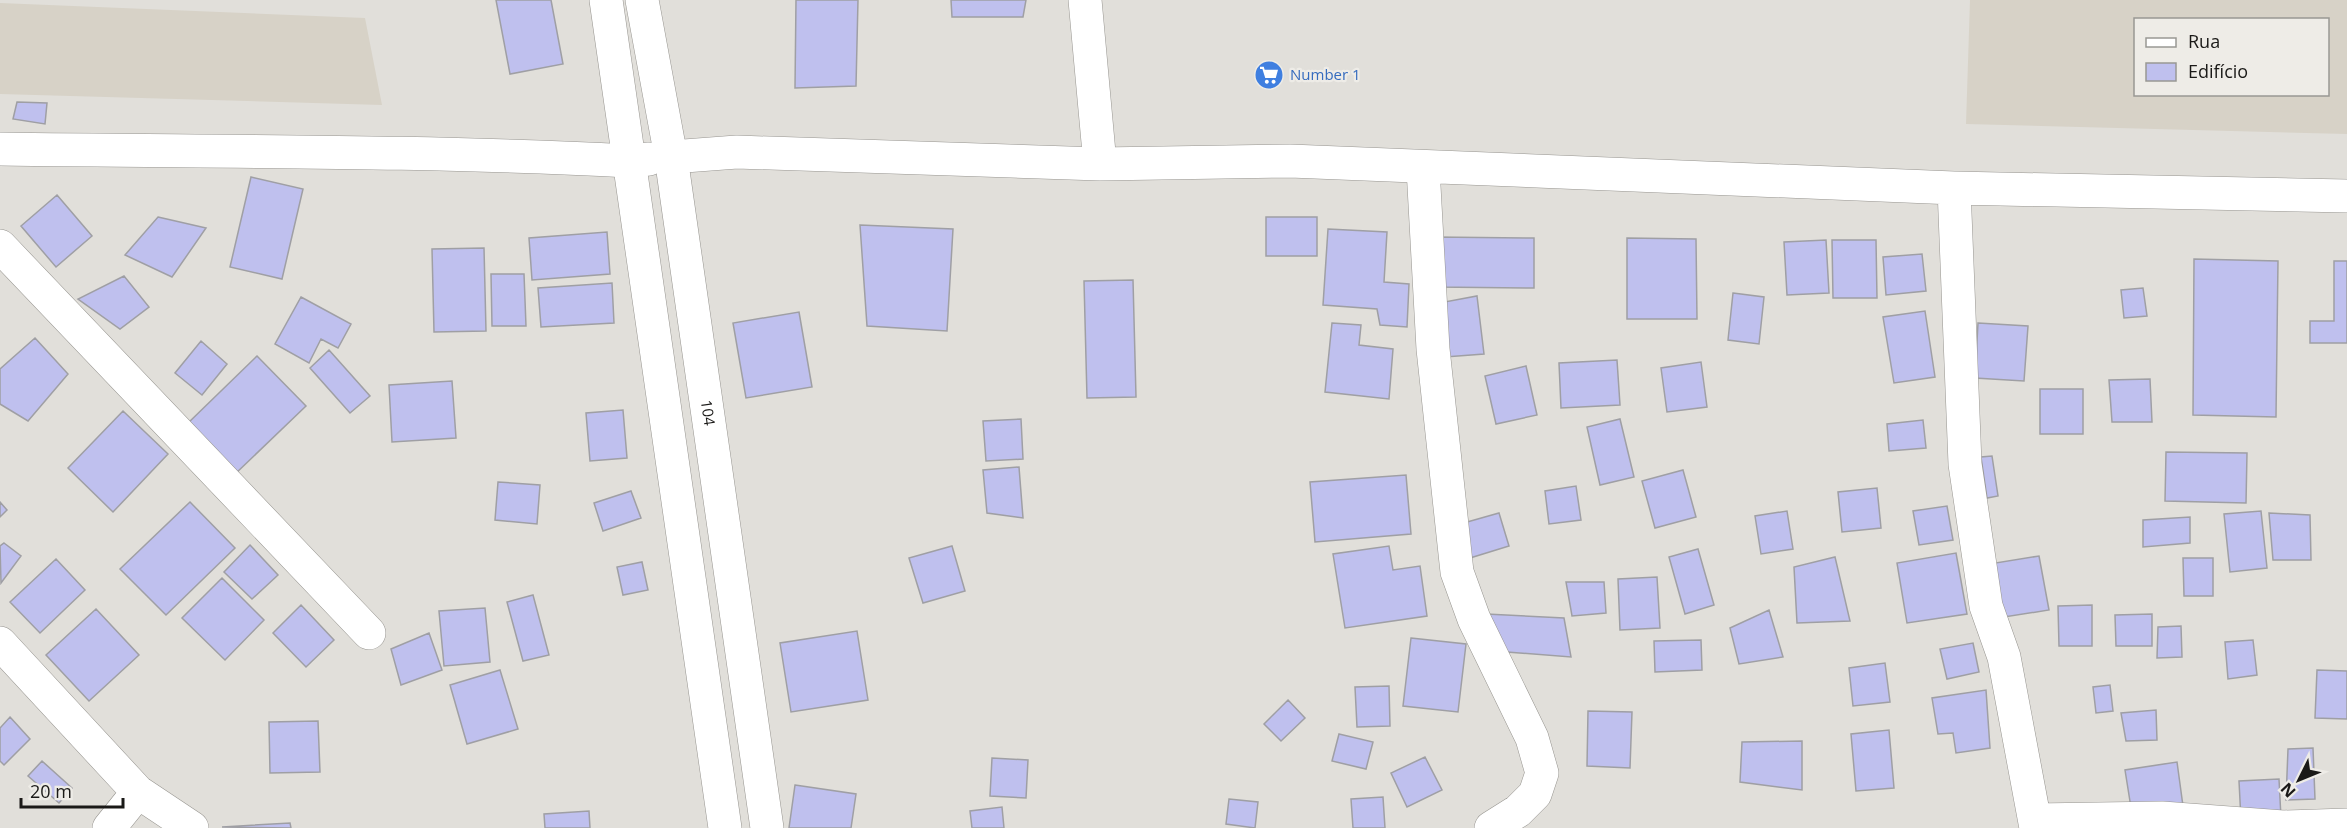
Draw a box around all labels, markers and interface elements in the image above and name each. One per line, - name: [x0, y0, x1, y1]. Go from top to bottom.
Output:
- legend: [2134, 18, 2329, 96]
- text: Rua: [2188, 29, 2220, 53]
- supermarket icon: Number 1: [1253, 59, 1285, 91]
- text: Edifício: [2188, 59, 2248, 83]
- place label: Number 1: [1290, 64, 1361, 84]
- street label: 104: [697, 398, 720, 427]
- north arrow: [2269, 750, 2329, 810]
- scale bar: [21, 771, 123, 809]
- text: N: [2276, 778, 2301, 802]
- text: 20 m: [30, 779, 72, 803]

